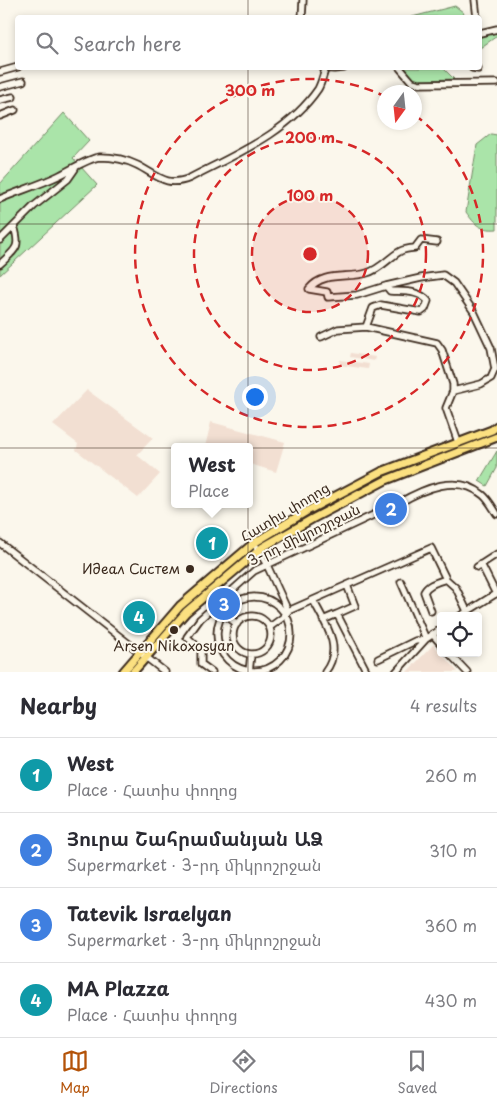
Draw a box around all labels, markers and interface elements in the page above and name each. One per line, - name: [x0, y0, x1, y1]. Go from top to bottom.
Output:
- search box: [15, 15, 482, 70]
- icon: search: [33, 29, 61, 57]
- text: Search here: [73, 29, 182, 57]
- text: 300 m: [225, 78, 275, 101]
- north arrow: [377, 85, 422, 130]
- text: 200 m: [285, 125, 335, 148]
- text: 100 m: [287, 183, 333, 206]
- centre of rings: [301, 245, 319, 263]
- your location: [242, 384, 268, 410]
- popup: [171, 443, 253, 508]
- text: West: [188, 450, 236, 478]
- street label: Հատիս փողոց: [236, 477, 333, 546]
- text: Place: [188, 478, 229, 502]
- pin: 2: [375, 490, 407, 528]
- street label: 3-րդ միկրոշրջան: [244, 498, 363, 571]
- pin: 1: [196, 524, 228, 562]
- place label: Идеал Систем: [82, 558, 180, 579]
- marker: Идеал Систем: [184, 563, 196, 575]
- pin: 3: [208, 585, 240, 623]
- pin: 4: [123, 598, 155, 636]
- map controls: [437, 612, 482, 657]
- button: locate: [437, 612, 482, 657]
- marker: Arsen Nikoxosyan: [168, 624, 180, 636]
- place label: Arsen Nikoxosyan: [114, 635, 234, 656]
- text: Nearby: [20, 689, 97, 721]
- text: 4 results: [410, 693, 477, 717]
- text: West: [67, 749, 114, 777]
- text: 1: [32, 763, 40, 787]
- text: 260 m: [425, 763, 477, 787]
- text: Place · Հատիս փողոց: [67, 777, 238, 801]
- text: Յուրա Շահրամանյան ԱՁ: [67, 824, 323, 852]
- text: 2: [30, 838, 42, 862]
- text: 310 m: [429, 838, 477, 862]
- text: Supermarket · 3-րդ միկրոշրջան: [67, 852, 321, 876]
- text: Tatevik Israelyan: [67, 899, 232, 927]
- text: 3: [31, 913, 41, 937]
- text: 360 m: [425, 913, 477, 937]
- text: Supermarket · 3-րդ միկրոշրջան: [67, 927, 321, 951]
- text: MA Plazza: [67, 974, 169, 1002]
- text: 4: [31, 988, 41, 1012]
- text: 430 m: [425, 988, 477, 1012]
- text: Place · Հատիս փողոց: [67, 1002, 238, 1026]
- tab: Map: [60, 1047, 90, 1098]
- tab: Directions: [210, 1047, 278, 1098]
- tab: Saved: [397, 1047, 437, 1098]

